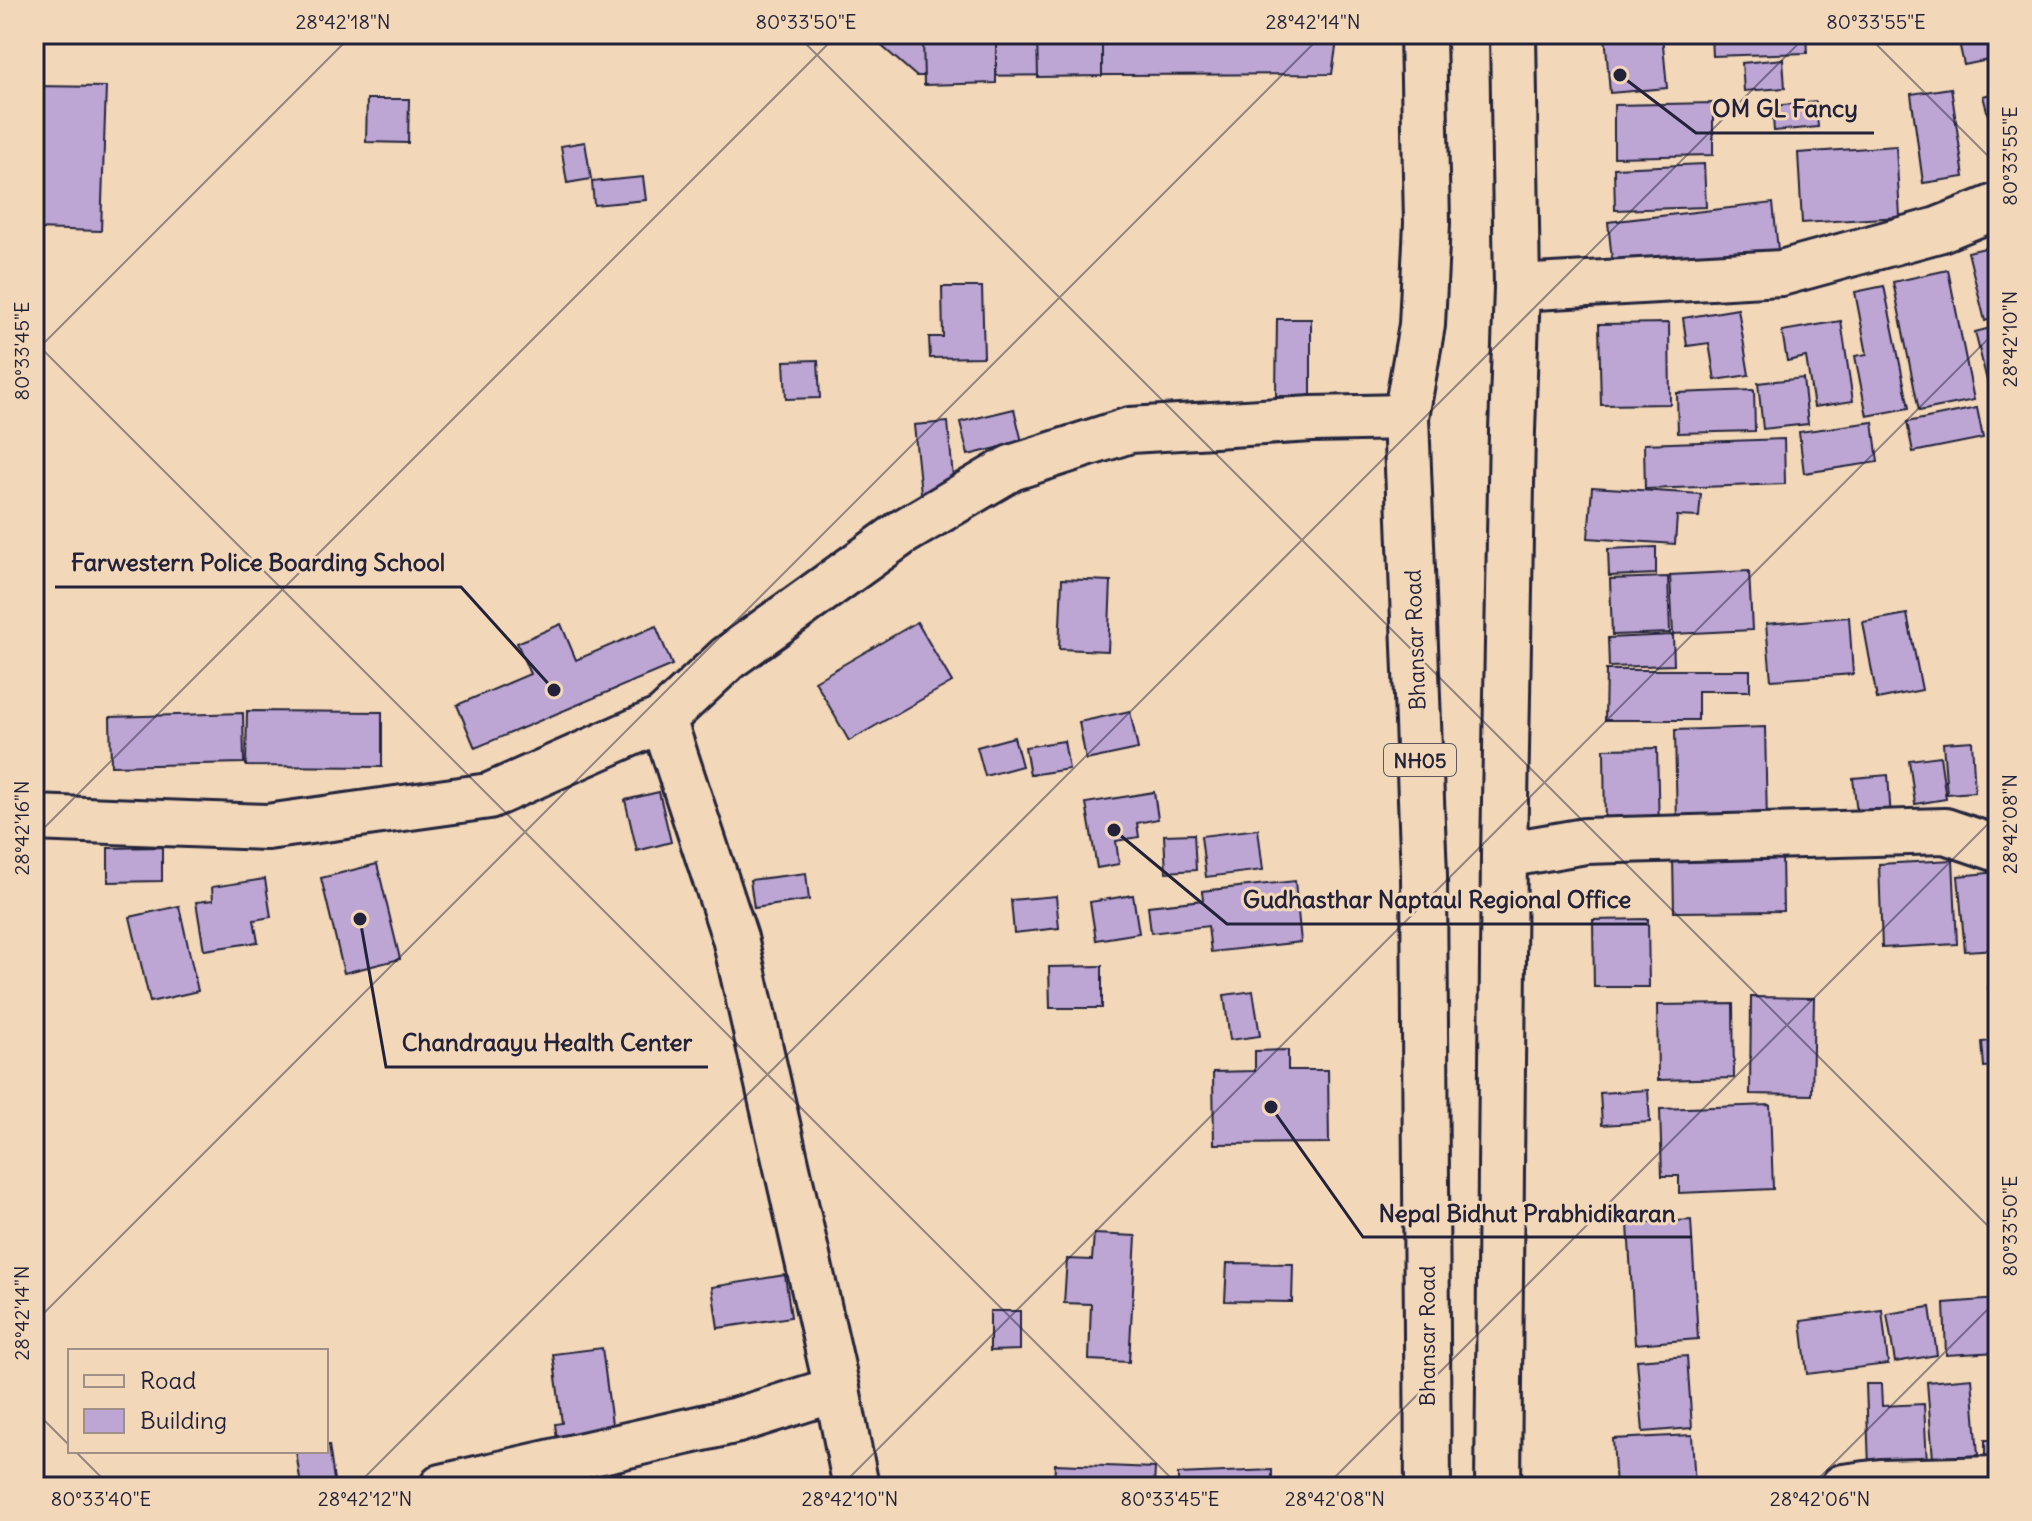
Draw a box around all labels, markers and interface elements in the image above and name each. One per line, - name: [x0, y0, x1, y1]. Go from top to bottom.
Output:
- text: 28°42'18"N: [295, 9, 391, 34]
- text: 80°33'50"E: [755, 9, 857, 34]
- text: 28°42'14"N: [1265, 9, 1361, 34]
- text: 80°33'55"E: [1826, 9, 1926, 34]
- callout: OM GL Fancy: [1696, 85, 1874, 133]
- text: OM GL Fancy: [1712, 93, 1858, 123]
- text: 80°33'55"E: [1997, 106, 2022, 206]
- text: 28°42'10"N: [1997, 291, 2022, 387]
- text: 80°33'45"E: [9, 302, 34, 400]
- callout: Farwestern Police Boarding School: [55, 539, 461, 587]
- text: Farwestern Police Boarding School: [71, 547, 445, 577]
- street label: Bhansar Road: [1399, 569, 1431, 711]
- road number: NH05: [1384, 744, 1456, 776]
- text: 28°42'08"N: [1997, 774, 2022, 874]
- text: 28°42'16"N: [9, 780, 34, 876]
- callout: Gudhasthar Naptaul Regional Office: [1227, 876, 1647, 924]
- text: Gudhasthar Naptaul Regional Office: [1243, 884, 1631, 914]
- callout: Chandraayu Health Center: [386, 1019, 708, 1067]
- text: Chandraayu Health Center: [402, 1027, 692, 1057]
- text: 80°33'50"E: [1997, 1175, 2022, 1277]
- callout: Nepal Bidhut Prabhidikaran: [1363, 1189, 1692, 1237]
- text: Nepal Bidhut Prabhidikaran: [1378, 1198, 1676, 1228]
- text: 28°42'14"N: [9, 1265, 34, 1361]
- street label: Bhansar Road: [1413, 1266, 1441, 1406]
- legend: [68, 1349, 328, 1453]
- text: Road: [140, 1365, 196, 1395]
- text: Building: [140, 1405, 227, 1435]
- text: 80°33'40"E: [51, 1486, 151, 1511]
- text: 28°42'12"N: [318, 1486, 412, 1511]
- text: 28°42'10"N: [802, 1486, 898, 1511]
- text: 80°33'45"E: [1121, 1486, 1219, 1511]
- text: 28°42'08"N: [1285, 1486, 1385, 1511]
- text: 28°42'06"N: [1770, 1486, 1870, 1511]

